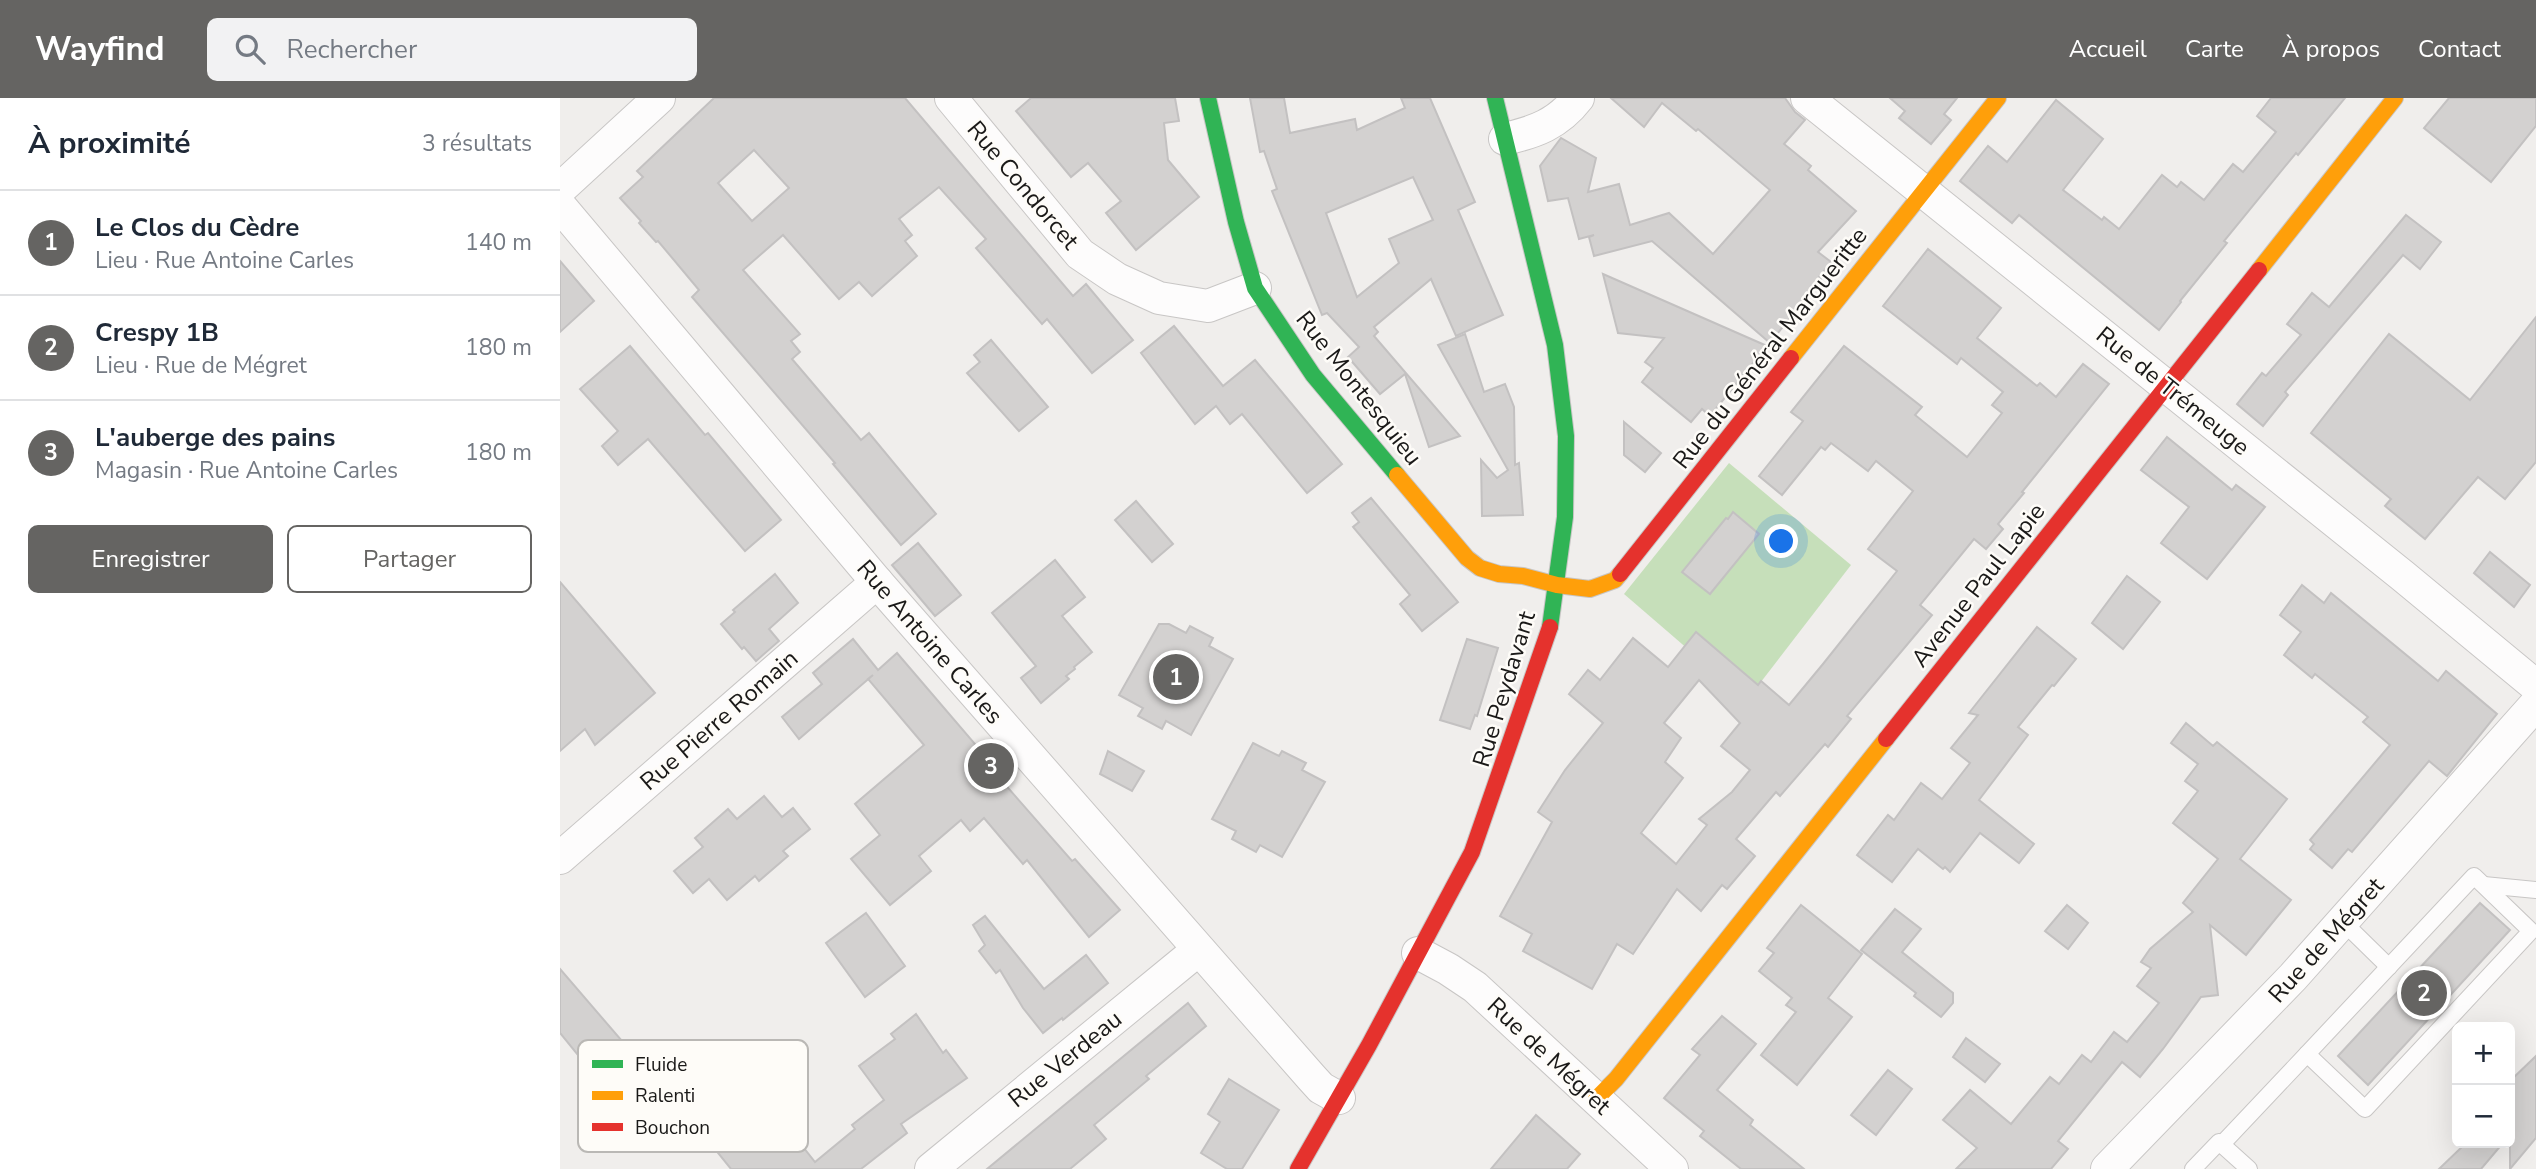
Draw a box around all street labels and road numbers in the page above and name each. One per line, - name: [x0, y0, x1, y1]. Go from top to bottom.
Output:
- street label: Rue Condorcet: [960, 114, 1087, 256]
- street label: Rue du Général Margueritte: [1666, 221, 1874, 475]
- street label: Rue Montesquieu: [1289, 304, 1429, 472]
- street label: Rue de Trémeuge: [2090, 319, 2256, 463]
- street label: Avenue Paul Lapie: [1904, 496, 2052, 674]
- street label: Rue Antoine Carles: [850, 553, 1010, 731]
- street label: Rue Peydavant: [1465, 607, 1543, 771]
- street label: Rue Pierre Romain: [633, 642, 805, 798]
- street label: Rue de Mégret: [2261, 870, 2391, 1010]
- street label: Rue de Mégret: [1480, 990, 1618, 1122]
- street label: Rue Verdeau: [1001, 1003, 1129, 1115]

